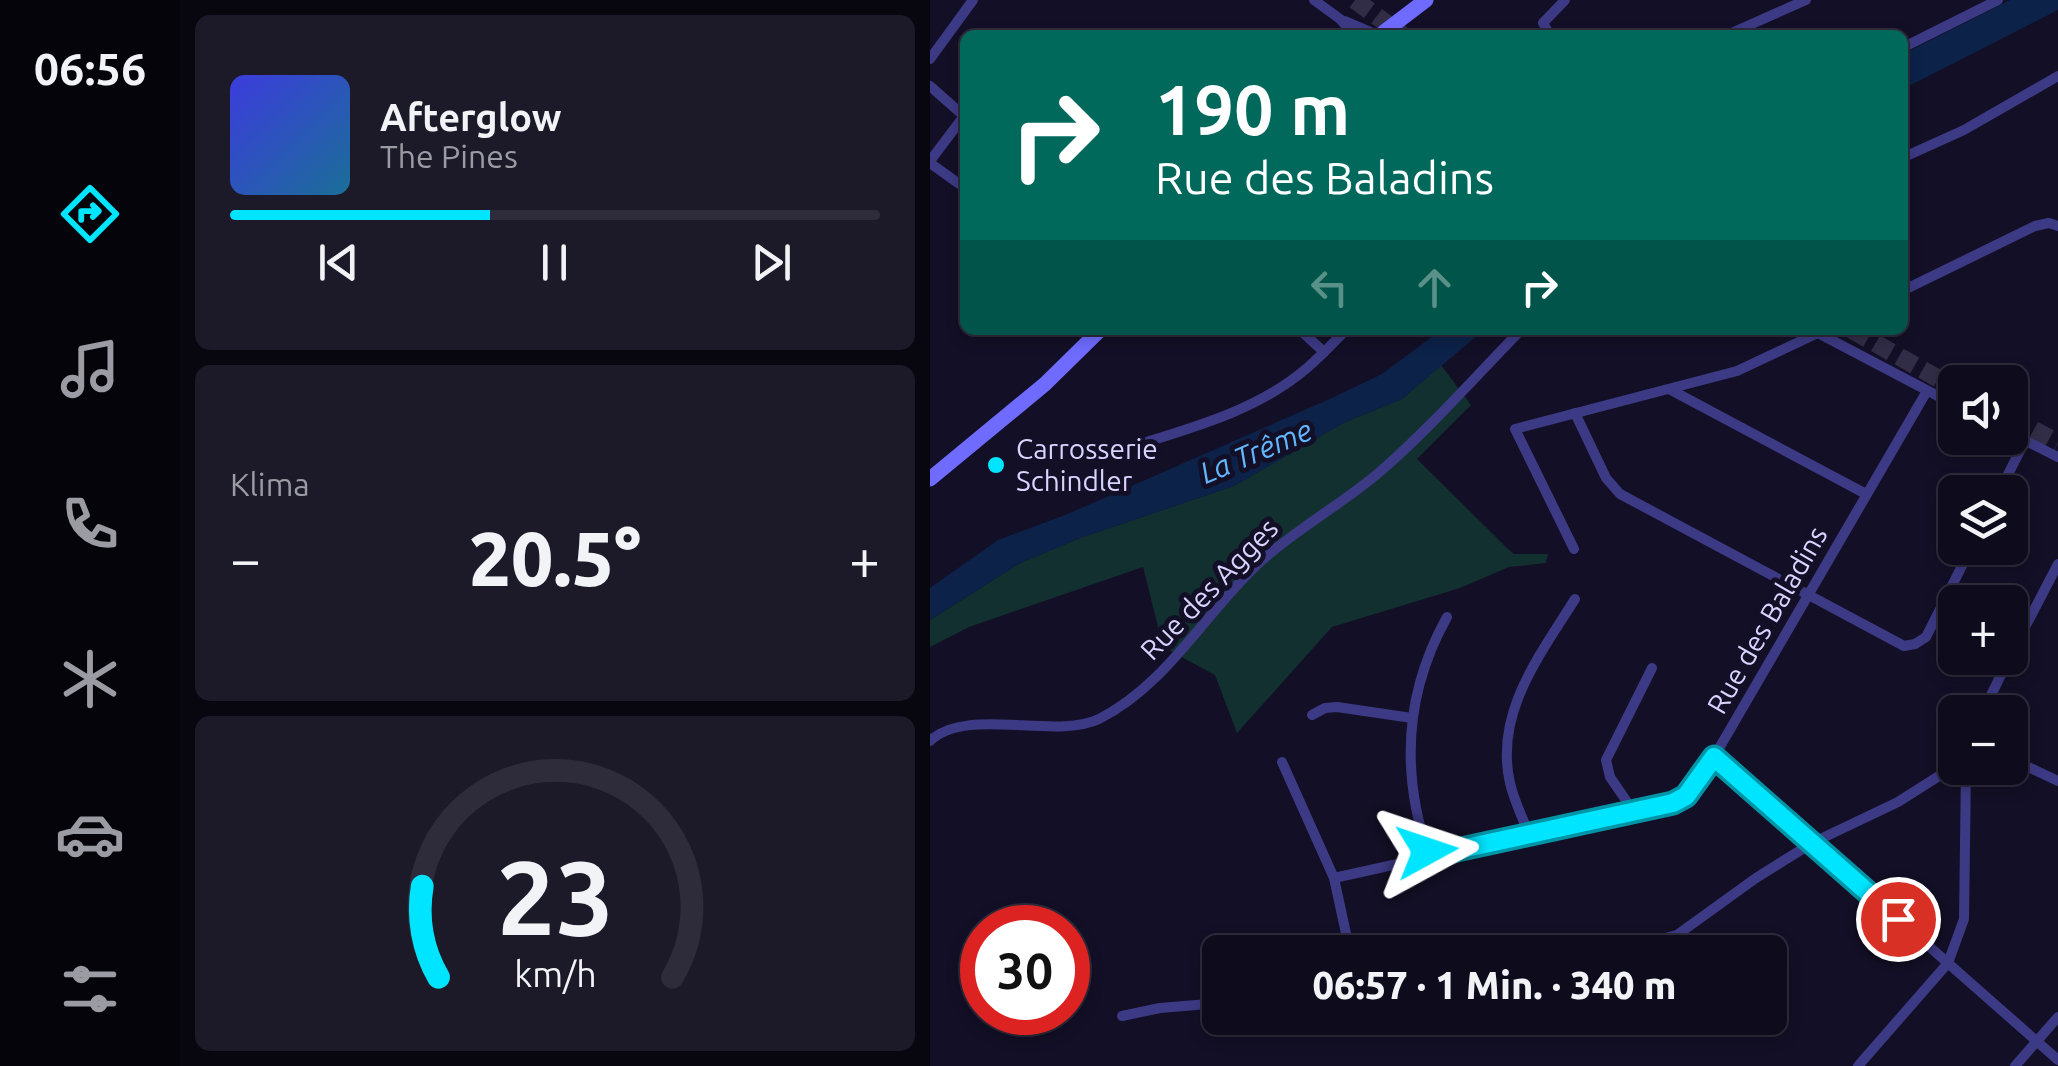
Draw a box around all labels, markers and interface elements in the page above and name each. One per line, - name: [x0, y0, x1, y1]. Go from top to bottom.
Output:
- text: 06:56: [34, 43, 146, 94]
- icon: right: [990, 70, 1120, 200]
- text: 190 m: [1155, 70, 1350, 148]
- text: Afterglow: [380, 96, 562, 138]
- text: The Pines: [380, 138, 518, 174]
- text: Rue des Baladins: [1155, 152, 1494, 203]
- icon: directions: [55, 179, 125, 249]
- icon: previous: [311, 235, 366, 290]
- icon: pause: [527, 235, 582, 290]
- icon: next: [744, 235, 799, 290]
- icon: left: [1302, 260, 1357, 315]
- icon: ahead: [1407, 260, 1462, 315]
- icon: right: [1512, 260, 1567, 315]
- icon: music: [55, 334, 125, 404]
- map controls: [1938, 365, 2028, 785]
- button: sound: [1938, 365, 2028, 455]
- water label: La Trême: [1194, 412, 1317, 490]
- place label: Carrosserie Schindler: [1016, 433, 1158, 496]
- marker: Carrosserie Schindler: [985, 454, 1007, 476]
- text: Klima: [230, 466, 310, 502]
- button: layers: [1938, 475, 2028, 565]
- icon: phone: [55, 489, 125, 559]
- street label: Rue des Agges: [1134, 512, 1284, 665]
- text: 20.5°: [469, 516, 641, 600]
- street label: Rue des Baladins: [1700, 521, 1833, 719]
- text: −: [230, 528, 261, 589]
- text: +: [849, 528, 880, 589]
- button: +: [1938, 585, 2028, 675]
- icon: climate: [55, 644, 125, 714]
- button: −: [1938, 695, 2028, 785]
- icon: car: [55, 799, 125, 869]
- position arrow: [1375, 799, 1479, 903]
- text: 23: [496, 838, 614, 955]
- pin: [1856, 877, 1941, 962]
- icon: arrive: [1871, 892, 1926, 947]
- speed limit sign: 30: [960, 905, 1090, 1035]
- icon: filters: [55, 954, 125, 1024]
- text: km/h: [514, 954, 596, 994]
- text: 06:57 · 1 Min. · 340 m: [1313, 964, 1676, 1006]

